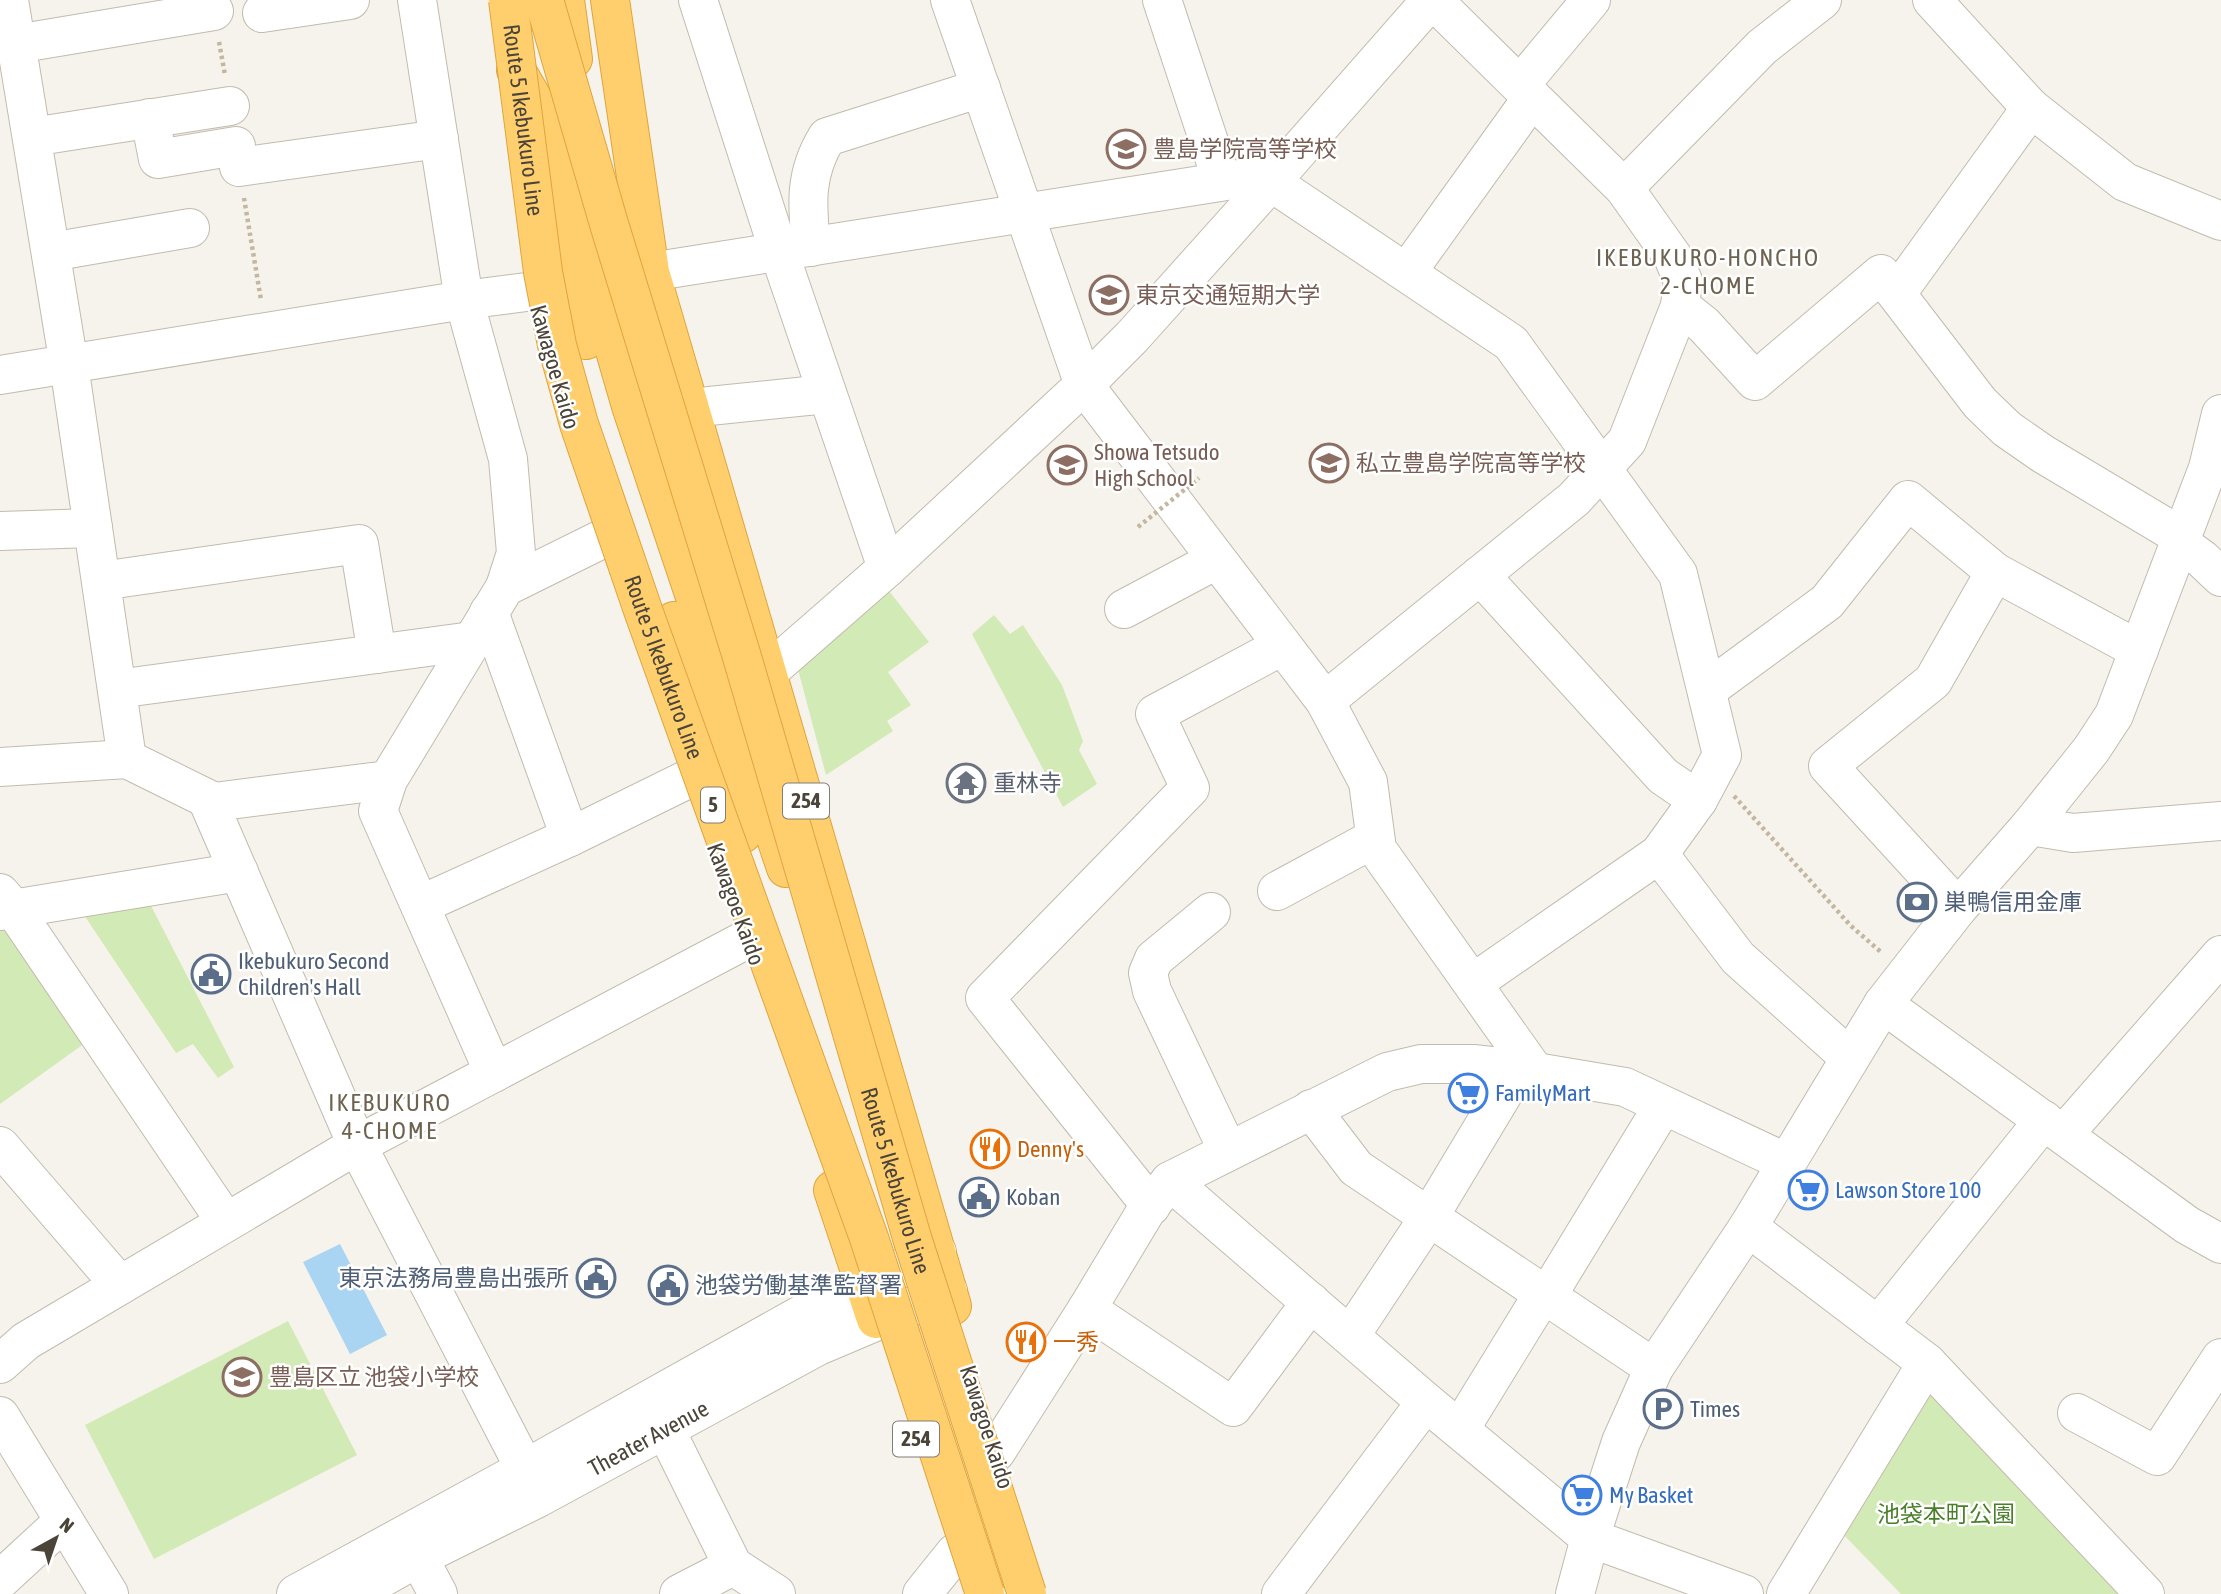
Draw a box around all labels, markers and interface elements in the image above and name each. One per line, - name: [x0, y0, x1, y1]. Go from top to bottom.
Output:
- street label: Route 5 Ikebukuro Line: [498, 23, 549, 217]
- school or university icon: 豊島学院高等学校: [1105, 128, 1147, 170]
- place label: 豊島学院高等学校: [1153, 136, 1337, 162]
- district label: IKEBUKURO-HONCHO 2-CHOME: [1596, 244, 1820, 299]
- school or university icon: 東京交通短期大学: [1088, 274, 1130, 316]
- place label: 東京交通短期大学: [1136, 282, 1320, 308]
- street label: Kawagoe Kaido: [525, 302, 585, 432]
- place label: Showa Tetsudo High School: [1094, 439, 1219, 491]
- school or university icon: 私立豊島学院高等学校: [1308, 442, 1350, 484]
- school or university icon: Showa Tetsudo High School: [1046, 444, 1088, 486]
- place label: 私立豊島学院高等学校: [1356, 450, 1586, 476]
- street label: Route 5 Ikebukuro Line: [619, 572, 708, 762]
- temple icon: 重林寺: [945, 762, 987, 804]
- place label: 重林寺: [993, 770, 1062, 796]
- road number: 254: [783, 784, 829, 818]
- road number: 5: [701, 788, 725, 822]
- street label: Kawagoe Kaido: [702, 839, 770, 969]
- bank icon: 巣鴨信用金庫: [1896, 881, 1938, 923]
- place label: 巣鴨信用金庫: [1944, 889, 2082, 915]
- place label: Ikebukuro Second Children's Hall: [238, 948, 389, 1000]
- public building icon: Ikebukuro Second Children's Hall: [190, 953, 232, 995]
- supermarket icon: FamilyMart: [1447, 1072, 1489, 1114]
- place label: FamilyMart: [1495, 1080, 1591, 1106]
- street label: Route 5 Ikebukuro Line: [856, 1084, 936, 1277]
- district label: IKEBUKURO 4-CHOME: [328, 1089, 452, 1144]
- restaurant icon: Denny's: [969, 1128, 1011, 1170]
- place label: Denny's: [1017, 1136, 1084, 1162]
- supermarket icon: Lawson Store 100: [1787, 1169, 1829, 1211]
- public building icon: Koban: [958, 1176, 1000, 1218]
- place label: Lawson Store 100: [1835, 1177, 1981, 1203]
- place label: Koban: [1006, 1184, 1060, 1210]
- public building icon: 東京法務局豊島出張所: [575, 1257, 617, 1299]
- public building icon: 池袋労働基準監督署: [647, 1264, 689, 1306]
- place label: 東京法務局豊島出張所: [339, 1265, 569, 1291]
- place label: 池袋労働基準監督署: [695, 1272, 902, 1298]
- restaurant icon: 一秀: [1005, 1321, 1047, 1363]
- place label: 一秀: [1053, 1329, 1099, 1355]
- school or university icon: 豊島区立 池袋小学校: [221, 1356, 263, 1398]
- street label: Kawagoe Kaido: [955, 1362, 1019, 1492]
- place label: 豊島区立 池袋小学校: [269, 1364, 479, 1390]
- parking icon: Times: [1642, 1388, 1684, 1430]
- street label: Theater Avenue: [584, 1395, 713, 1481]
- place label: Times: [1690, 1396, 1740, 1422]
- road number: 254: [893, 1422, 939, 1456]
- supermarket icon: My Basket: [1561, 1474, 1603, 1516]
- place label: My Basket: [1609, 1482, 1693, 1508]
- park label: 池袋本町公園: [1877, 1501, 2015, 1527]
- north arrow: [21, 1503, 91, 1573]
- text: N: [56, 1513, 78, 1537]

